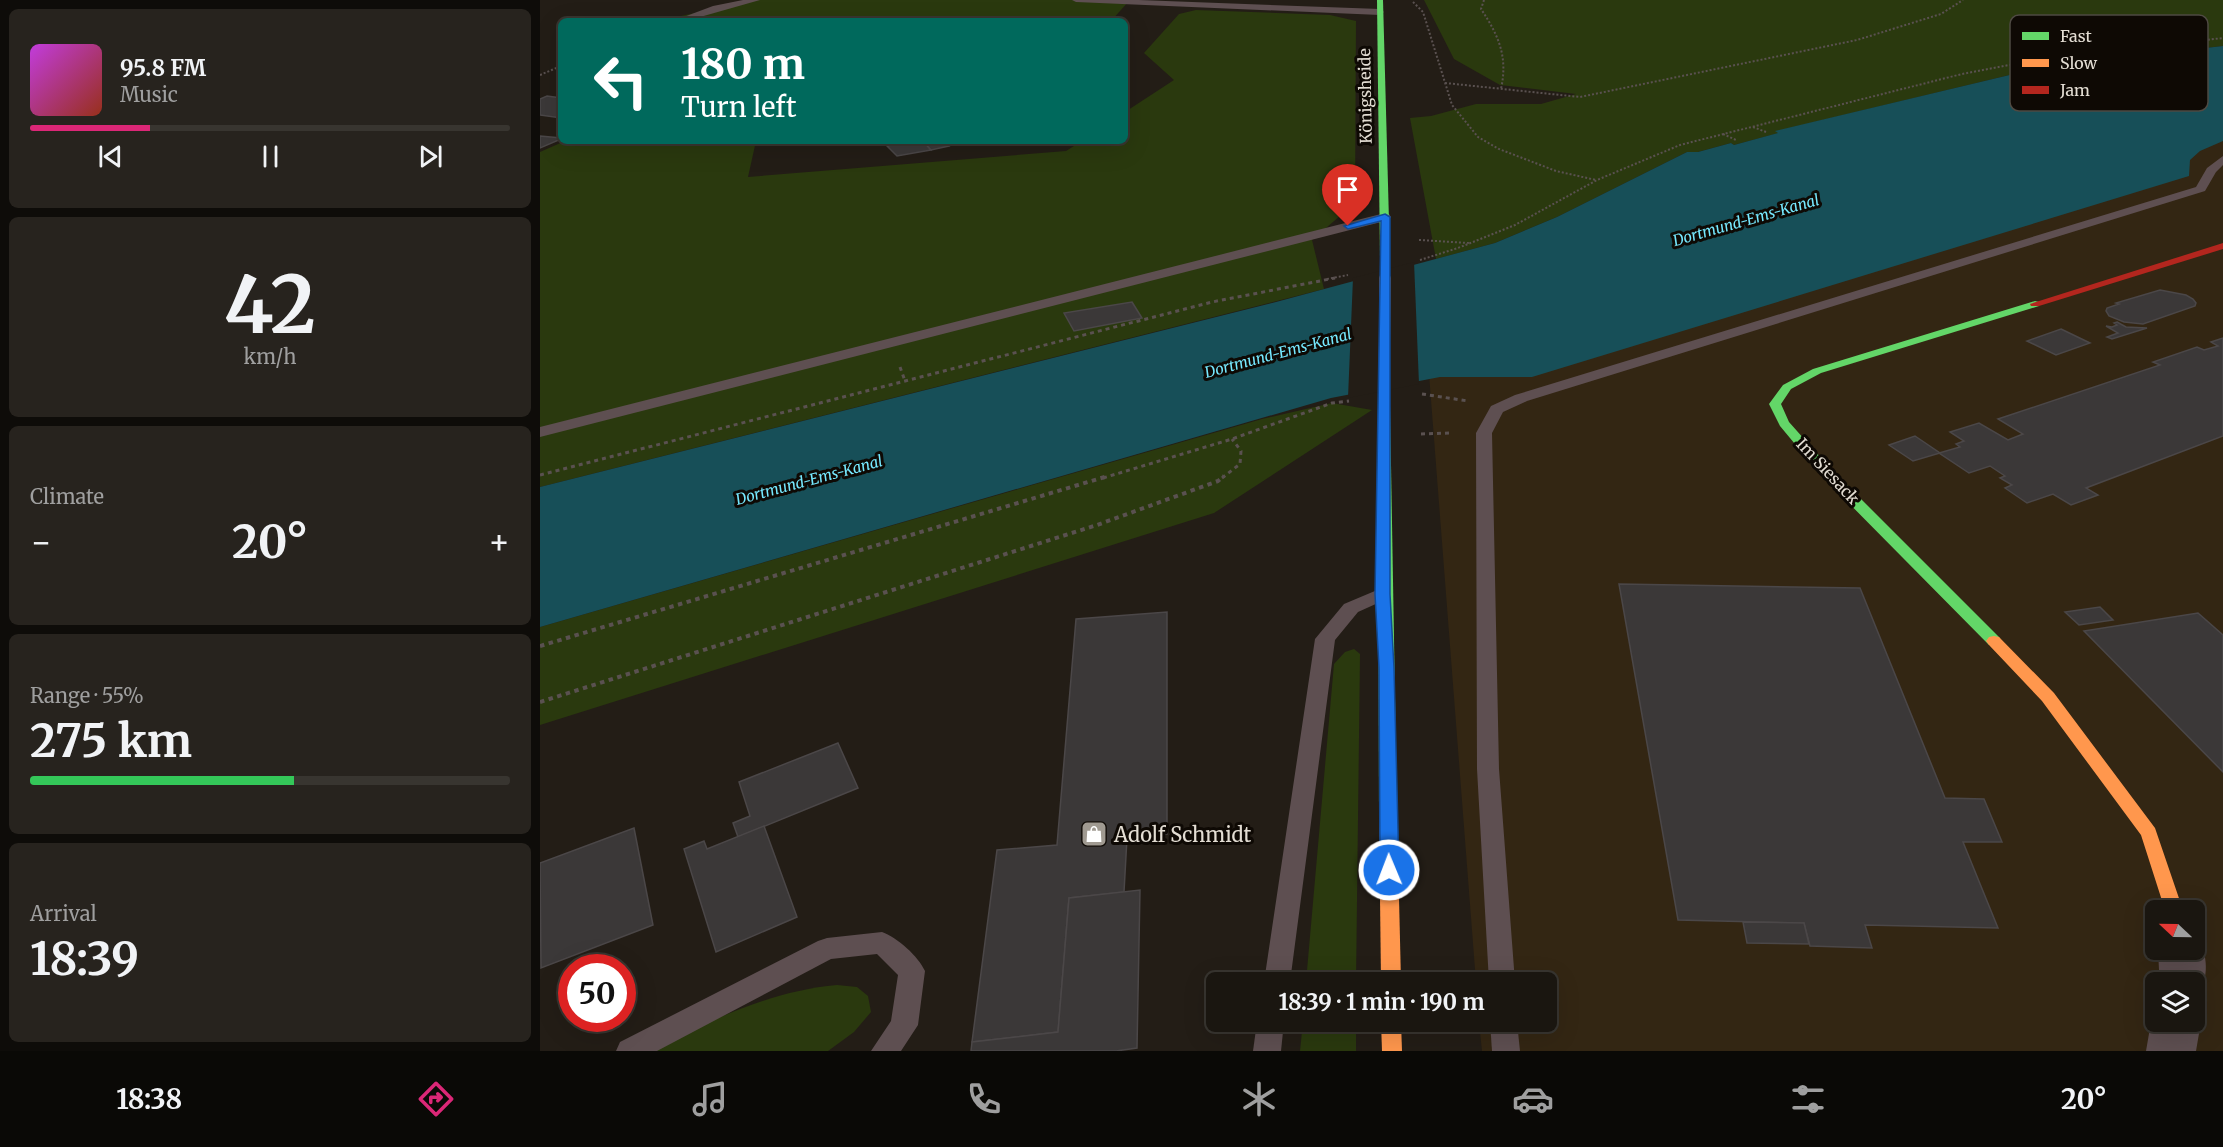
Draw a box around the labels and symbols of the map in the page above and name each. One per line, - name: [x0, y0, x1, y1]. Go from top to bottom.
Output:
- legend: [2010, 15, 2208, 111]
- text: Fast: [2060, 26, 2093, 46]
- street label: Königsheide: [1354, 48, 1376, 144]
- text: Slow: [2060, 53, 2098, 73]
- text: Jam: [2059, 80, 2090, 100]
- pin: [1322, 164, 1373, 226]
- water label: Dortmund-Ems-Kanal: [1670, 190, 1821, 250]
- water label: Dortmund-Ems-Kanal: [1201, 324, 1354, 382]
- street label: Im Siesack: [1792, 434, 1864, 509]
- water label: Dortmund-Ems-Kanal: [732, 451, 885, 509]
- shop icon: Adolf Schmidt: [1079, 819, 1109, 849]
- place label: Adolf Schmidt: [1113, 822, 1252, 847]
- position arrow: [1357, 838, 1421, 902]
- north arrow: [2145, 900, 2205, 960]
- speed limit sign: 50: [558, 954, 636, 1032]

